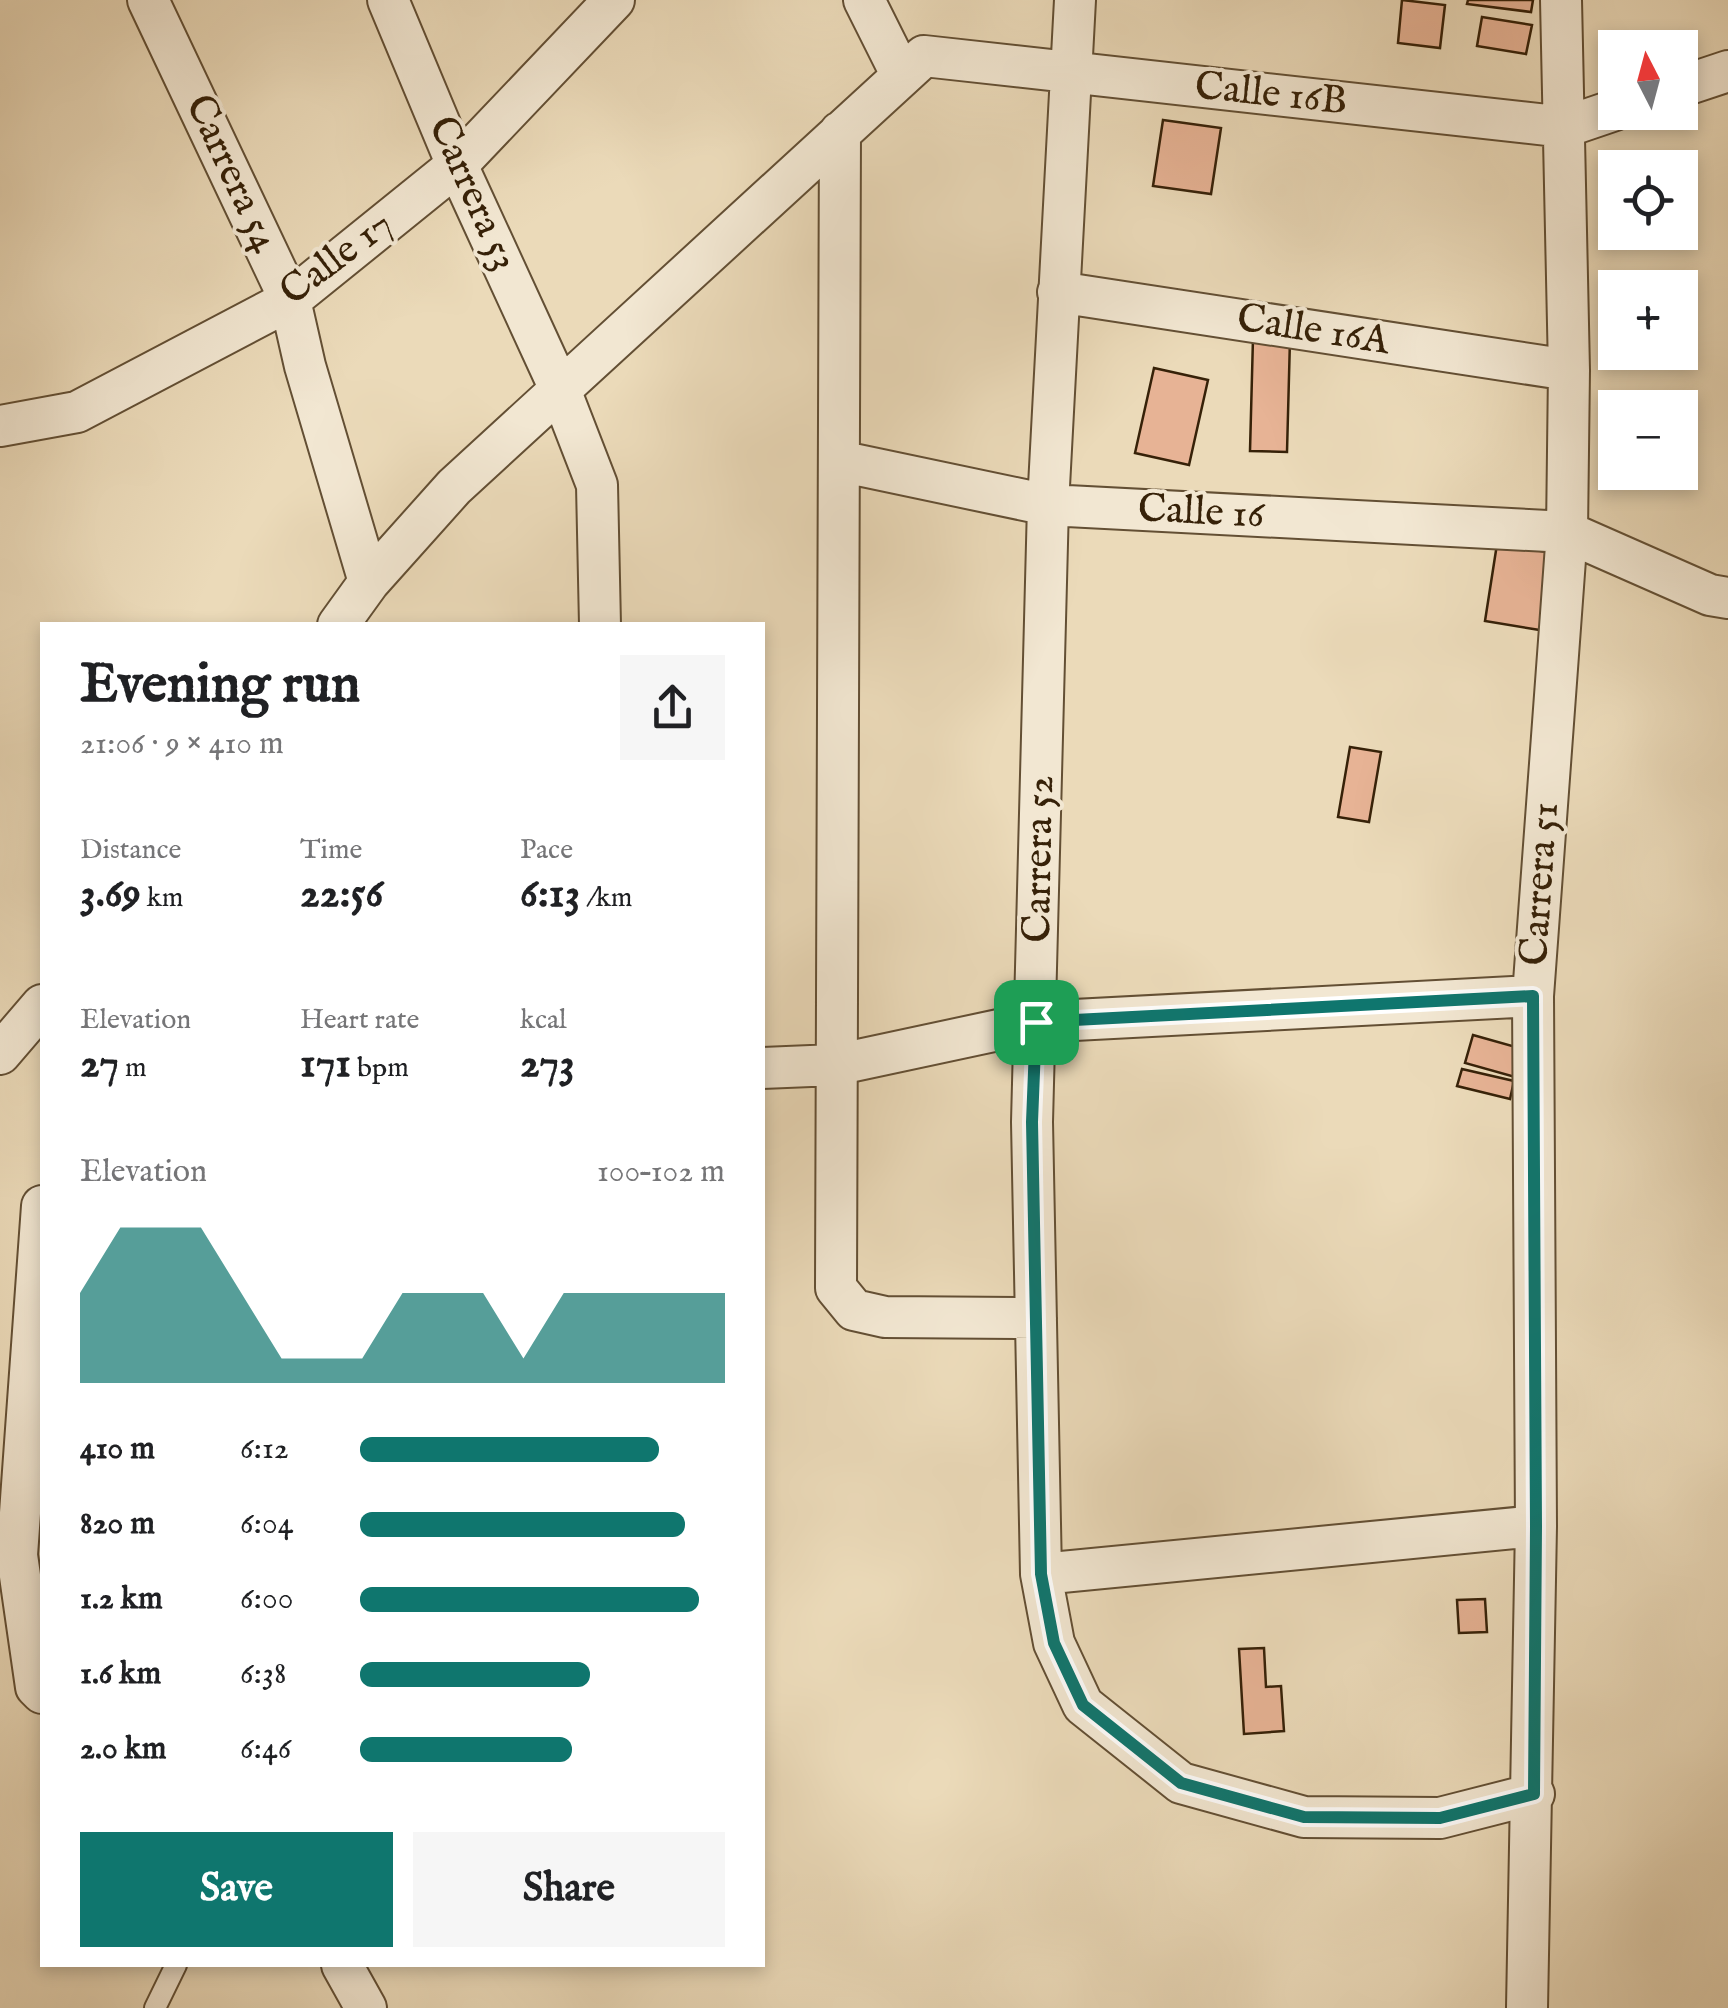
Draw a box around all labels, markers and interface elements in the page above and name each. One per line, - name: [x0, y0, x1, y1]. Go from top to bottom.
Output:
- north arrow: [1598, 30, 1698, 130]
- map controls: [1598, 30, 1698, 490]
- street label: Calle 16B: [1192, 62, 1350, 128]
- street label: Carrera 54: [172, 87, 290, 261]
- street label: Carrera 53: [415, 109, 529, 279]
- button: locate: [1598, 150, 1698, 250]
- street label: Calle 17: [270, 200, 404, 318]
- button: +: [1598, 270, 1698, 370]
- street label: Calle 16A: [1233, 294, 1394, 368]
- button: −: [1598, 390, 1698, 490]
- street label: Calle 16: [1137, 484, 1267, 542]
- text: Evening run: [80, 651, 360, 721]
- button: share: [620, 655, 725, 760]
- text: 21:06 · 9 × 410 m: [80, 724, 284, 765]
- street label: Carrera 52: [1013, 775, 1067, 943]
- street label: Carrera 51: [1510, 801, 1572, 967]
- text: Distance: [80, 833, 181, 868]
- text: Time: [300, 833, 362, 868]
- text: Pace: [520, 833, 573, 868]
- text: 3.69: [80, 868, 141, 921]
- text: 22:56: [300, 868, 383, 921]
- text: 6:13: [520, 868, 580, 921]
- text: km: [141, 881, 183, 916]
- text: /km: [580, 881, 632, 916]
- pin: [994, 980, 1079, 1065]
- icon: arrive: [1009, 995, 1064, 1050]
- text: Elevation: [80, 1003, 191, 1038]
- text: Heart rate: [300, 1003, 419, 1038]
- text: kcal: [520, 1003, 567, 1038]
- text: 27: [80, 1038, 119, 1091]
- text: 171: [300, 1038, 351, 1091]
- text: 273: [520, 1038, 575, 1091]
- text: m: [119, 1051, 147, 1086]
- text: bpm: [351, 1051, 409, 1086]
- text: Elevation: [80, 1152, 207, 1193]
- text: 100–102 m: [597, 1152, 725, 1193]
- text: 410 m: [80, 1429, 155, 1470]
- text: 6:12: [240, 1429, 289, 1470]
- text: 820 m: [80, 1504, 155, 1545]
- text: 6:04: [240, 1504, 293, 1545]
- text: 1.2 km: [80, 1579, 163, 1620]
- text: 6:00: [240, 1579, 293, 1620]
- text: 1.6 km: [80, 1654, 161, 1695]
- text: 6:38: [240, 1654, 286, 1695]
- text: 2.0 km: [80, 1729, 166, 1770]
- text: 6:46: [240, 1729, 291, 1770]
- button: Save: [80, 1832, 393, 1947]
- button: Share: [413, 1832, 725, 1947]

